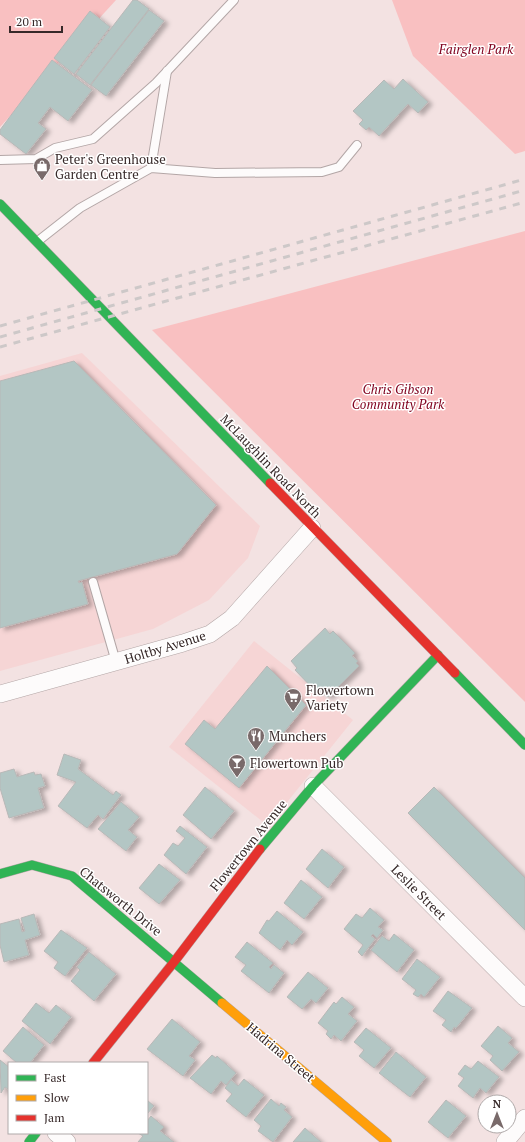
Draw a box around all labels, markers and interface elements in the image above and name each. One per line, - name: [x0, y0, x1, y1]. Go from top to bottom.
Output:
- scale bar: [10, 8, 62, 34]
- text: 20 m: [16, 14, 43, 29]
- park label: Fairglen Park: [438, 40, 514, 58]
- place label: Peter's Greenhouse Garden Centre: [55, 150, 166, 183]
- shop icon: Peter's Greenhouse Garden Centre: [32, 156, 52, 181]
- park label: Chris Gibson Community Park: [352, 380, 445, 413]
- street label: McLaughlin Road North: [217, 410, 326, 522]
- street label: Holtby Avenue: [122, 626, 208, 668]
- place label: Flowertown Variety: [306, 681, 374, 714]
- supermarket icon: Flowertown Variety: [283, 687, 303, 712]
- restaurant icon: Munchers: [246, 726, 266, 751]
- place label: Munchers: [269, 727, 326, 745]
- bar icon: Flowertown Pub: [227, 753, 247, 778]
- place label: Flowertown Pub: [250, 754, 343, 772]
- street label: Flowertown Avenue: [205, 795, 291, 895]
- street label: Leslie Street: [387, 860, 451, 924]
- street label: Chatsworth Drive: [76, 862, 166, 940]
- street label: Hadrina Street: [243, 1018, 319, 1086]
- legend: [8, 1062, 148, 1134]
- text: Fast: [44, 1070, 67, 1085]
- text: Slow: [44, 1090, 70, 1105]
- north arrow: [477, 1094, 517, 1134]
- text: N: [493, 1097, 502, 1111]
- text: Jam: [44, 1110, 65, 1125]

